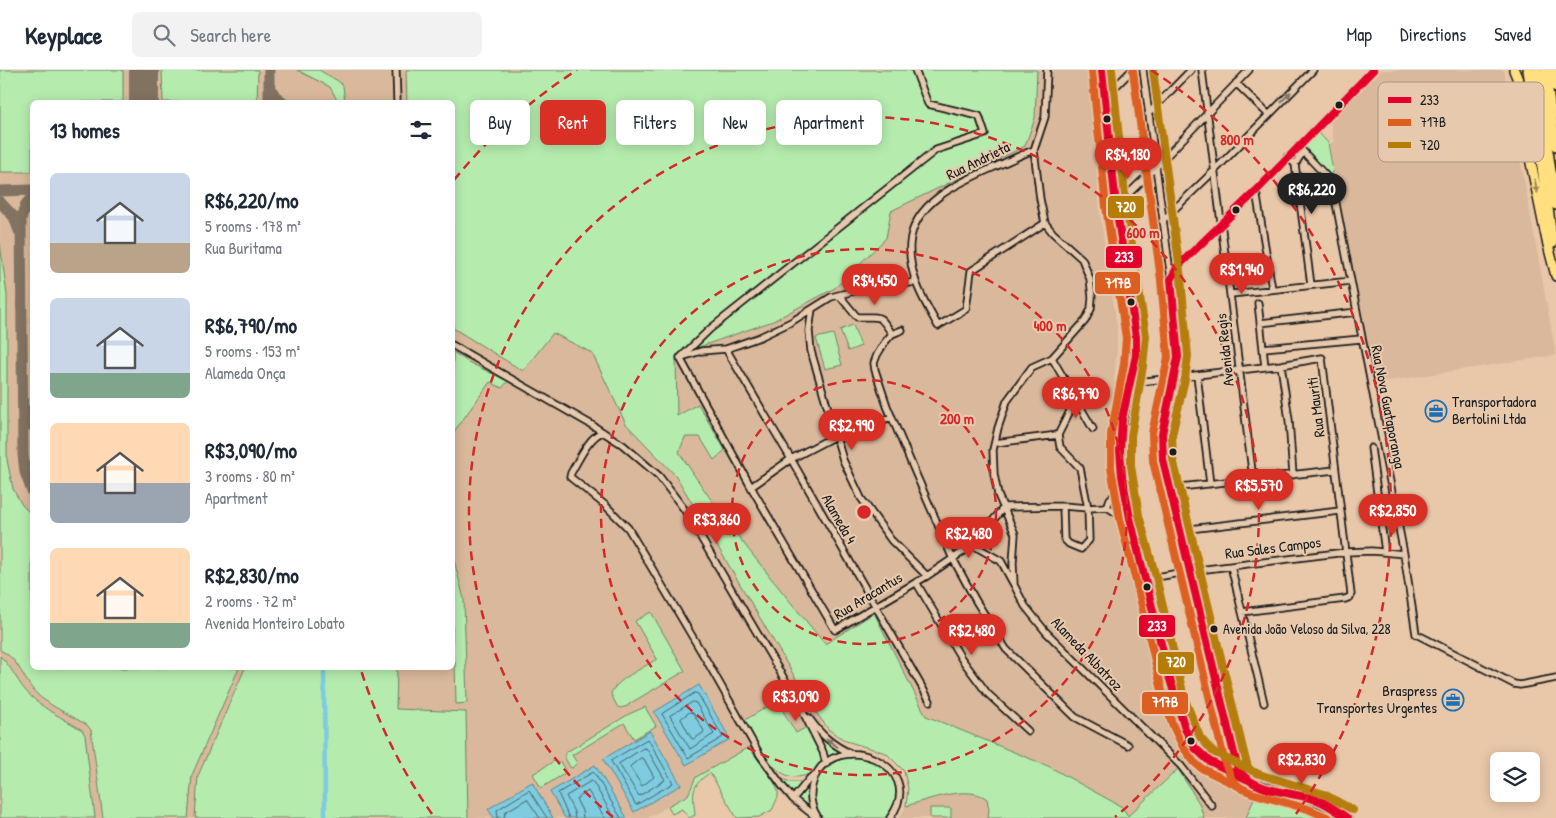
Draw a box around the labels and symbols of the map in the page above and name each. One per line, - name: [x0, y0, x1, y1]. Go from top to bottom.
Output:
- legend: [1378, 82, 1544, 162]
- text: 233: [1420, 90, 1439, 109]
- one-way arrow: [1280, 91, 1292, 103]
- unlabelled marker: [1334, 100, 1344, 110]
- text: 717B: [1420, 112, 1446, 131]
- unlabelled marker: [1102, 114, 1112, 124]
- text: 800 m: [1220, 129, 1254, 150]
- text: 720: [1420, 135, 1440, 154]
- street label: Rua Andrieta: [943, 136, 1013, 185]
- pin: R$4,180: [1082, 138, 1174, 180]
- pin: R$6,220: [1266, 172, 1358, 215]
- one-way arrow: [1532, 179, 1540, 195]
- line badge: 720: [1107, 195, 1145, 219]
- text: 720: [1115, 197, 1137, 216]
- unlabelled marker: [1231, 205, 1241, 215]
- text: 600 m: [1126, 222, 1160, 243]
- line badge: 233: [1105, 245, 1143, 269]
- text: 233: [1114, 247, 1134, 266]
- pin: R$1,940: [1196, 252, 1288, 295]
- pin: R$4,450: [829, 264, 921, 306]
- line badge: 717B: [1094, 271, 1141, 295]
- text: 717B: [1104, 273, 1131, 292]
- unlabelled marker: [1126, 297, 1136, 307]
- street label: Avenida Regis: [1210, 312, 1239, 388]
- text: 400 m: [1034, 315, 1066, 336]
- street label: Rua Nova Guataporanga: [1366, 344, 1411, 470]
- pin: R$6,790: [1030, 376, 1122, 419]
- street label: Rua Mauriti: [1301, 376, 1330, 438]
- place label: Transportadora Bertolini Ltda: [1452, 391, 1536, 429]
- office icon: Transportadora Bertolini Ltda: [1424, 399, 1448, 423]
- pin: R$2,990: [806, 408, 898, 451]
- text: 200 m: [940, 408, 974, 429]
- unlabelled marker: [1168, 447, 1178, 457]
- pin: R$5,570: [1213, 468, 1305, 511]
- street label: Alameda 4: [817, 490, 862, 548]
- pin: R$2,850: [1347, 494, 1439, 536]
- pin: R$3,860: [671, 502, 763, 545]
- centre of rings: [855, 503, 873, 521]
- pin: R$2,480: [923, 516, 1015, 559]
- street label: Rua Sales Campos: [1224, 531, 1322, 564]
- street label: Rua Aracantus: [830, 567, 906, 624]
- unlabelled marker: [1142, 582, 1152, 592]
- street label: Alameda Albatroz: [1047, 612, 1128, 696]
- pin: R$2,480: [926, 614, 1018, 656]
- line badge: 233: [1138, 614, 1176, 638]
- text: 233: [1147, 616, 1167, 635]
- place label: Avenida João Veloso da Silva, 228: [1223, 619, 1391, 638]
- marker: Avenida João Veloso da Silva, 228: [1209, 624, 1219, 634]
- line badge: 720: [1157, 651, 1195, 675]
- text: 720: [1165, 652, 1187, 671]
- pin: R$3,090: [750, 680, 842, 722]
- place label: Braspress Transportes Urgentes: [1317, 680, 1437, 718]
- office icon: Braspress Transportes Urgentes: [1441, 688, 1465, 712]
- line badge: 717B: [1141, 691, 1189, 715]
- text: 717B: [1151, 692, 1178, 711]
- unlabelled marker: [1186, 736, 1196, 746]
- one-way arrow: [825, 738, 839, 748]
- pin: R$2,830: [1256, 742, 1348, 785]

